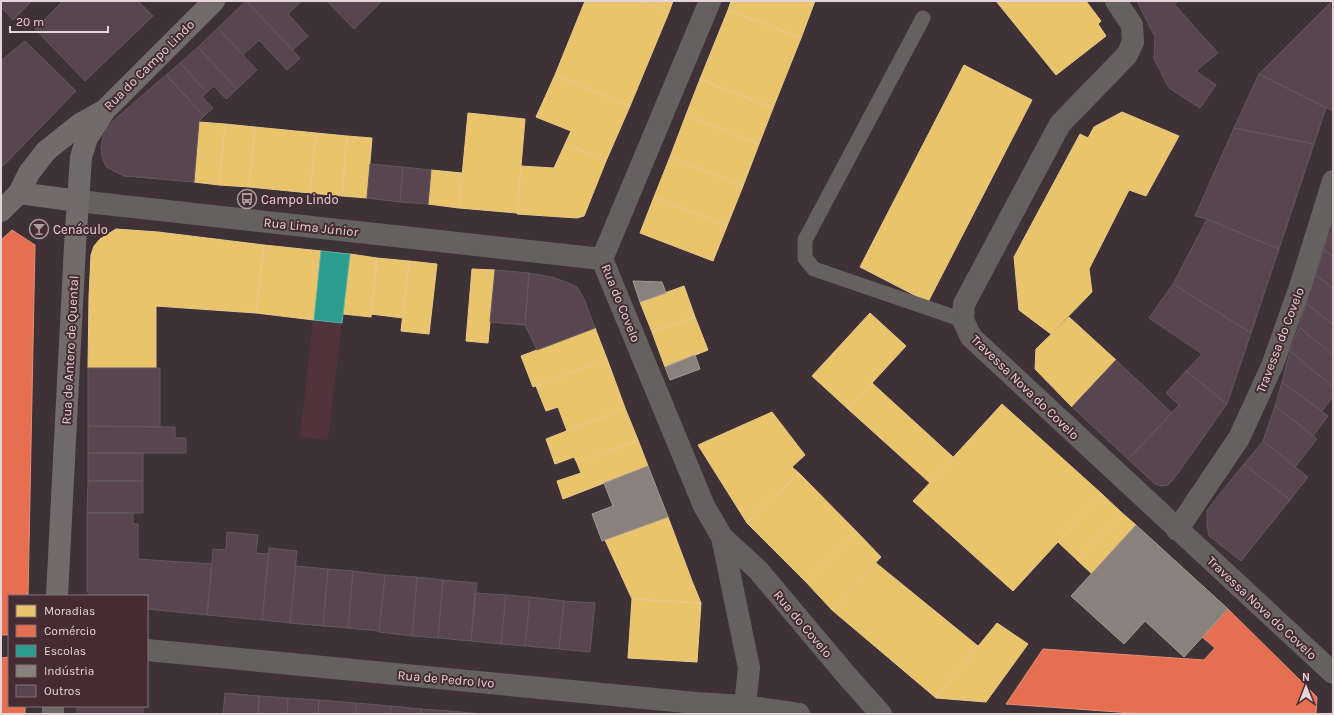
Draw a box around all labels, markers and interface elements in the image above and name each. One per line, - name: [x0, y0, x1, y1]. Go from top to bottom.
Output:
- scale bar: [10, 8, 108, 34]
- text: 20 m: [16, 15, 44, 29]
- street label: Rua do Campo Lindo: [101, 17, 197, 113]
- bus stop icon: Campo Lindo: [236, 188, 258, 210]
- place label: Campo Lindo: [261, 192, 339, 207]
- street label: Rua Lima Júnior: [263, 215, 359, 239]
- bar icon: Cenáculo: [28, 218, 50, 240]
- place label: Cenáculo: [53, 222, 108, 237]
- street label: Rua do Covelo: [598, 262, 644, 344]
- street label: Rua de Antero de Quental: [59, 275, 81, 425]
- street label: Travessa do Covelo: [1253, 285, 1307, 395]
- street label: Travessa Nova do Covelo: [968, 332, 1082, 442]
- street label: Travessa Nova do Covelo: [1204, 553, 1320, 663]
- street label: Rua do Covelo: [771, 587, 835, 661]
- legend: [8, 595, 148, 707]
- text: Moradias: [44, 604, 95, 618]
- text: Comércio: [44, 624, 96, 638]
- text: Escolas: [44, 644, 86, 658]
- text: Indústria: [44, 664, 94, 678]
- street label: Rua de Pedro Ivo: [397, 667, 495, 691]
- north arrow: [1286, 667, 1326, 707]
- text: N: [1302, 671, 1310, 684]
- text: Outros: [44, 684, 81, 698]

